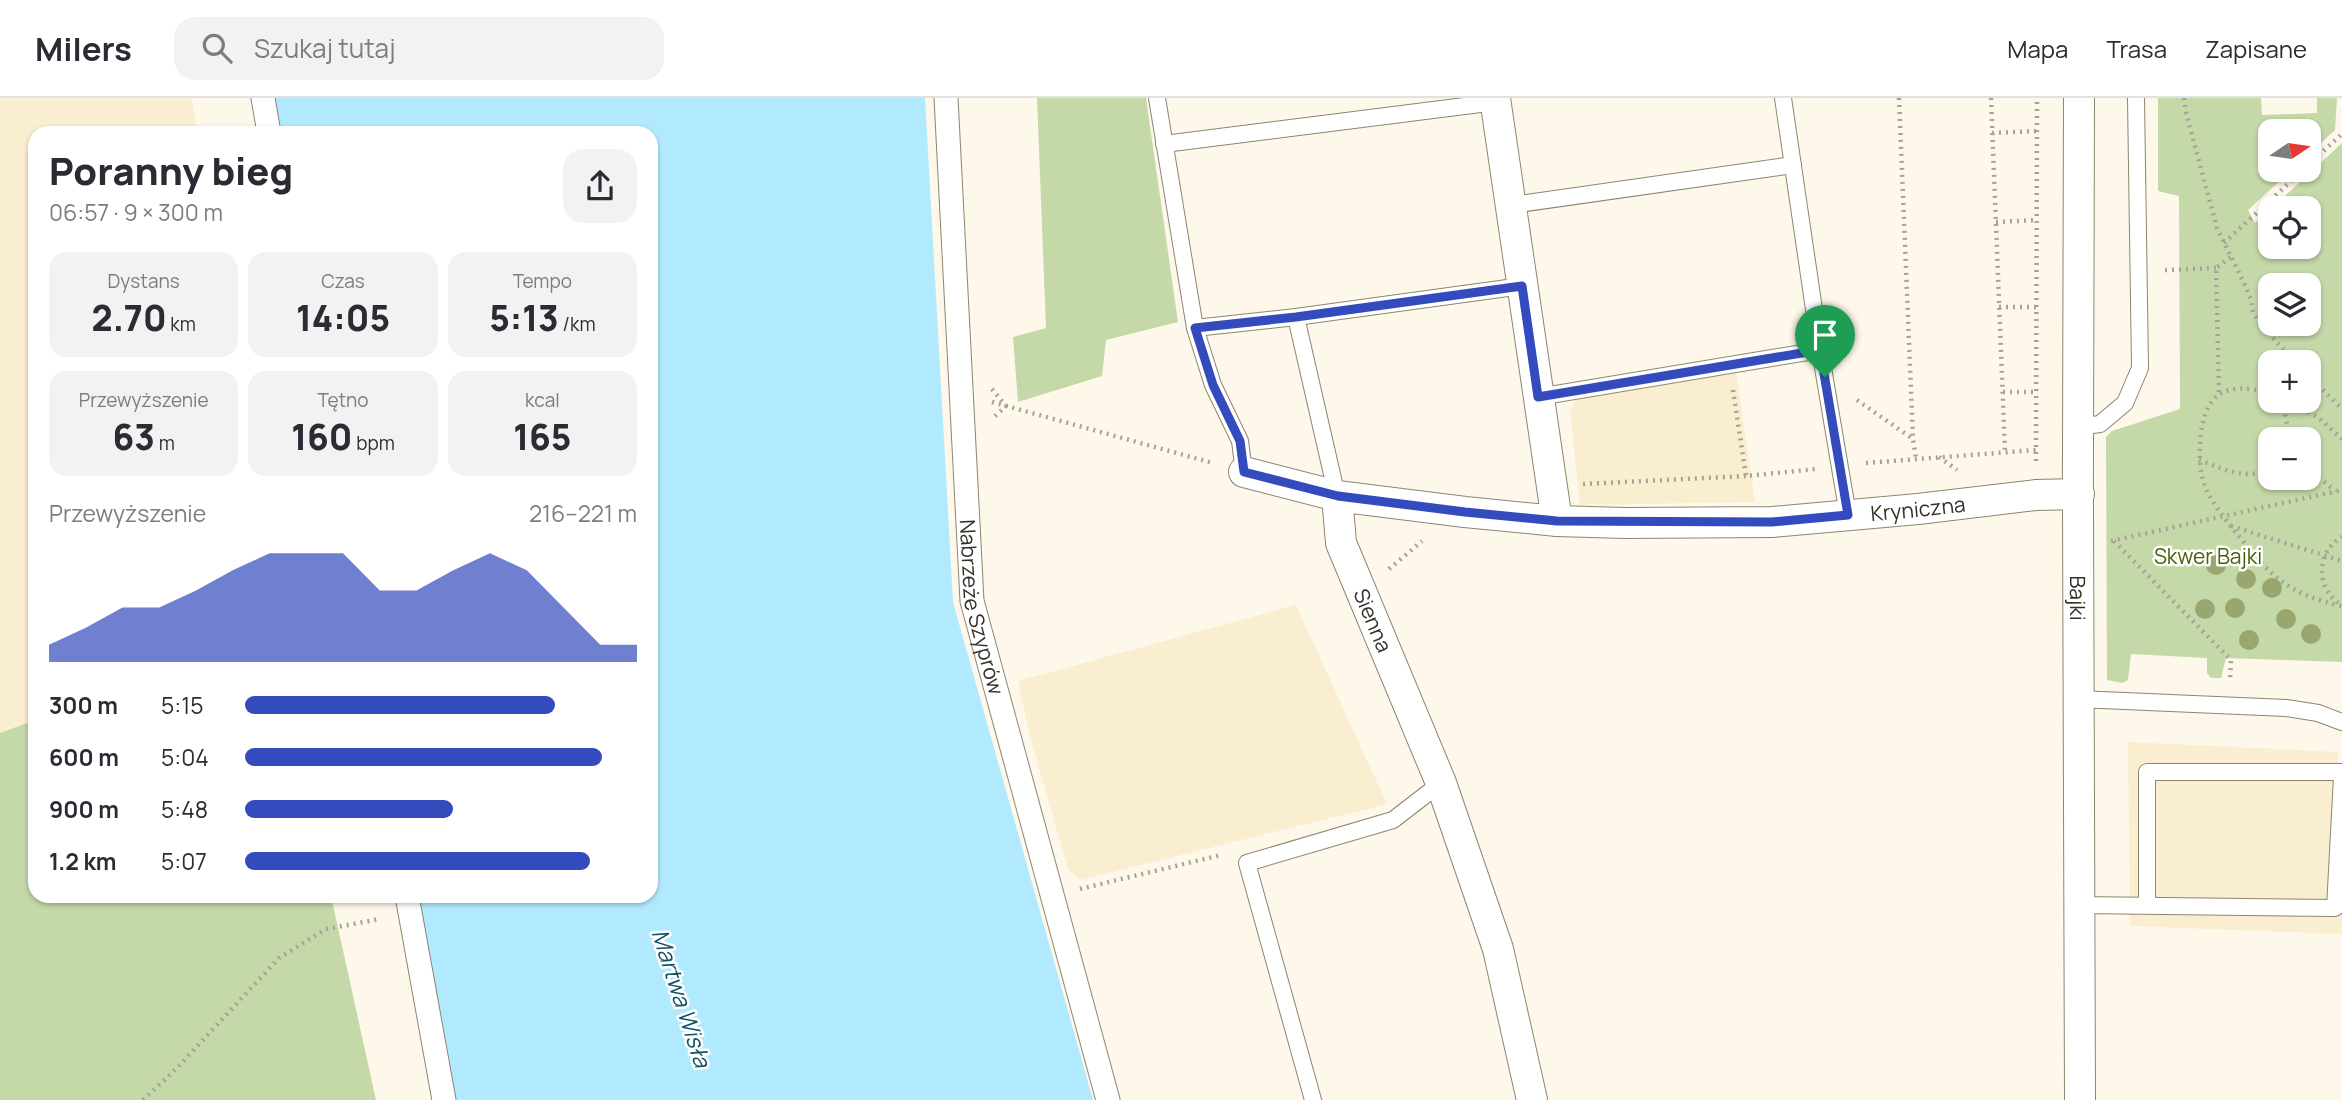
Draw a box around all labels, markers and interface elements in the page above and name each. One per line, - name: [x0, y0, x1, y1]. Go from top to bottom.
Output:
- search box: [174, 17, 664, 80]
- text: Milers: [35, 26, 132, 71]
- icon: search: [198, 29, 236, 67]
- text: Szukaj tutaj: [254, 30, 396, 66]
- text: Mapa: [2007, 32, 2068, 65]
- text: Trasa: [2106, 32, 2167, 65]
- text: Zapisane: [2205, 32, 2307, 65]
- north arrow: [2258, 119, 2320, 182]
- map controls: [2258, 119, 2321, 490]
- text: Poranny bieg: [49, 144, 293, 196]
- button: share: [563, 149, 637, 223]
- text: 06:57 · 9 × 300 m: [49, 196, 223, 228]
- button: locate: [2258, 196, 2321, 259]
- text: Dystans: [108, 268, 180, 294]
- text: Czas: [321, 268, 365, 294]
- text: Tempo: [513, 268, 572, 294]
- button: layers: [2258, 273, 2321, 336]
- text: 2.70: [92, 294, 166, 342]
- text: 14:05: [296, 294, 390, 342]
- text: 5:13: [489, 294, 559, 342]
- pin: [1795, 305, 1855, 377]
- text: km: [166, 311, 196, 337]
- text: /km: [559, 311, 596, 337]
- icon: arrive: [1806, 316, 1844, 354]
- button: +: [2258, 350, 2321, 413]
- text: Przewyższenie: [79, 387, 209, 413]
- text: Tętno: [317, 387, 369, 413]
- text: kcal: [525, 387, 560, 413]
- text: 63: [112, 413, 155, 461]
- text: 160: [291, 413, 352, 461]
- text: 165: [513, 413, 571, 461]
- button: −: [2258, 427, 2321, 490]
- text: m: [155, 430, 175, 456]
- text: bpm: [352, 430, 395, 456]
- street label: Kryniczna: [1869, 489, 1967, 527]
- text: Przewyższenie: [49, 497, 206, 529]
- text: 216–221 m: [529, 497, 637, 529]
- street label: Nabrzeże Szyprów: [954, 519, 1011, 698]
- park label: Skwer Bajki: [2154, 542, 2262, 570]
- street label: Bajki: [2064, 575, 2092, 621]
- street label: Sienna: [1348, 584, 1399, 656]
- text: 300 m: [49, 689, 118, 721]
- text: 5:15: [161, 689, 203, 721]
- text: 600 m: [49, 741, 119, 773]
- text: 5:04: [161, 741, 209, 773]
- text: 900 m: [49, 793, 119, 825]
- text: 5:48: [161, 793, 208, 825]
- text: 1.2 km: [49, 845, 116, 877]
- text: 5:07: [161, 845, 207, 877]
- water label: Martwa Wisła: [645, 925, 720, 1072]

